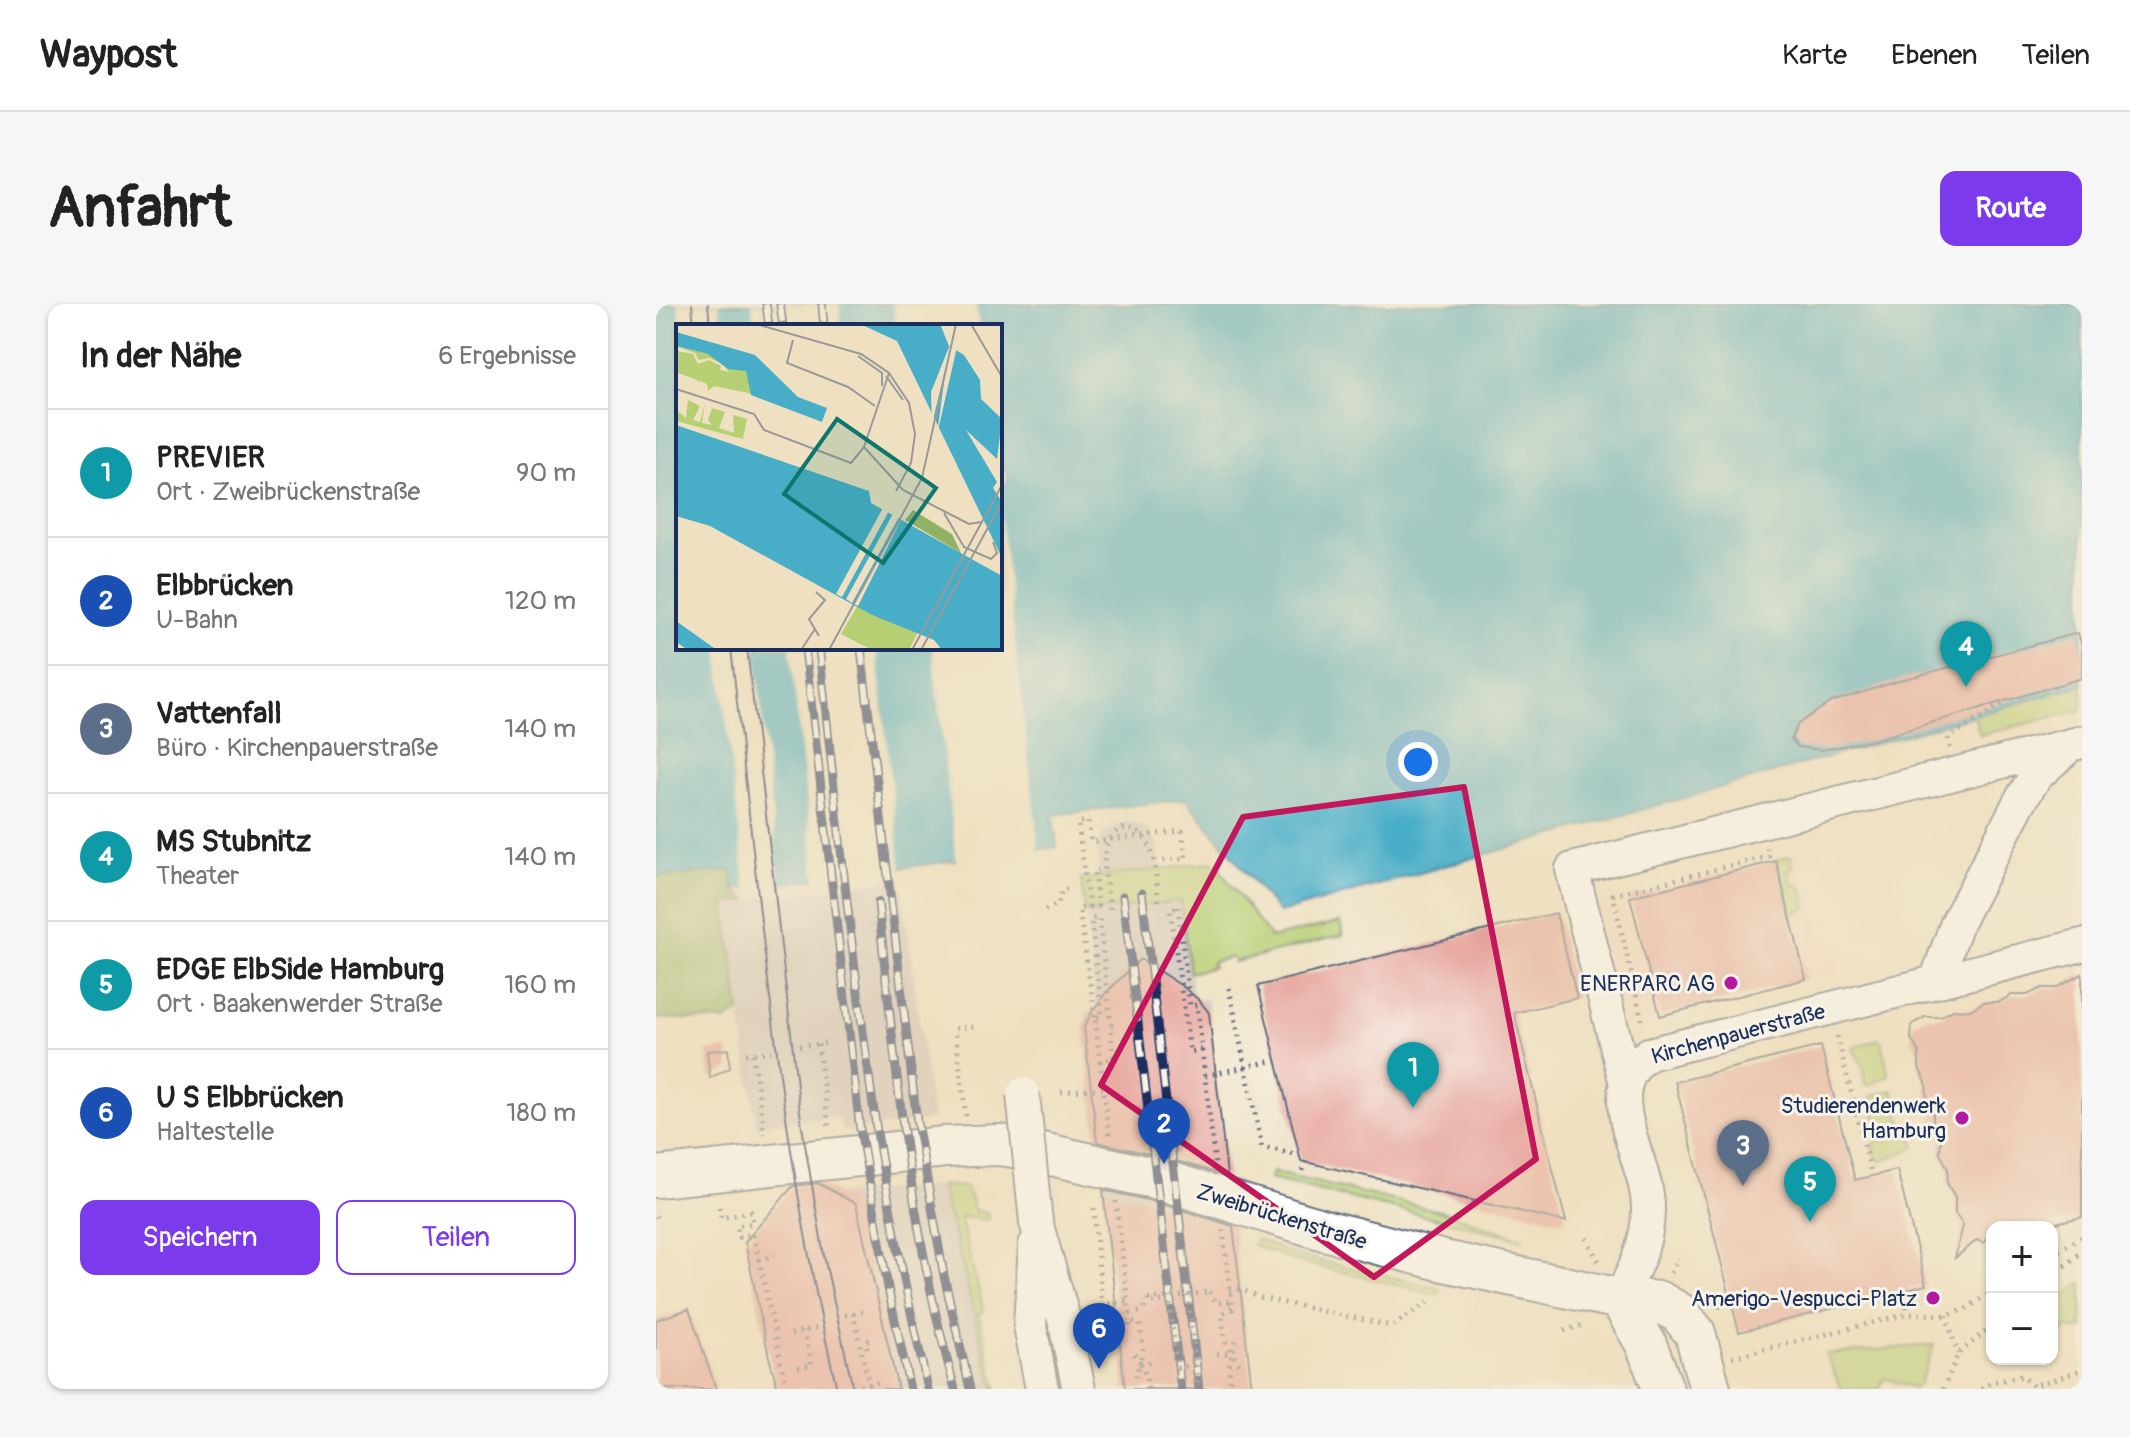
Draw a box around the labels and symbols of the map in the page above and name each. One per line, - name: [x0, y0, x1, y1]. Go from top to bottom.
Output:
- inset map: [676, 324, 1002, 650]
- pin: 4: [1940, 621, 1992, 687]
- your location: [1398, 742, 1438, 782]
- place label: ENERPARC AG: [1580, 970, 1715, 998]
- marker: ENERPARC AG: [1722, 974, 1740, 992]
- street label: Kirchenpauerstraße: [1648, 997, 1828, 1071]
- pin: 1: [1387, 1042, 1439, 1108]
- place label: Studierendenwerk Hamburg: [1781, 1092, 1946, 1145]
- pin: 2: [1138, 1098, 1190, 1164]
- marker: Studierendenwerk Hamburg: [1953, 1109, 1971, 1127]
- pin: 3: [1717, 1120, 1769, 1186]
- pin: 5: [1784, 1156, 1836, 1222]
- street label: Zweibrückenstraße: [1193, 1178, 1370, 1256]
- place label: Amerigo-Vespucci-Platz: [1691, 1285, 1917, 1313]
- marker: Amerigo-Vespucci-Platz: [1924, 1289, 1942, 1307]
- pin: 6: [1073, 1303, 1125, 1369]

